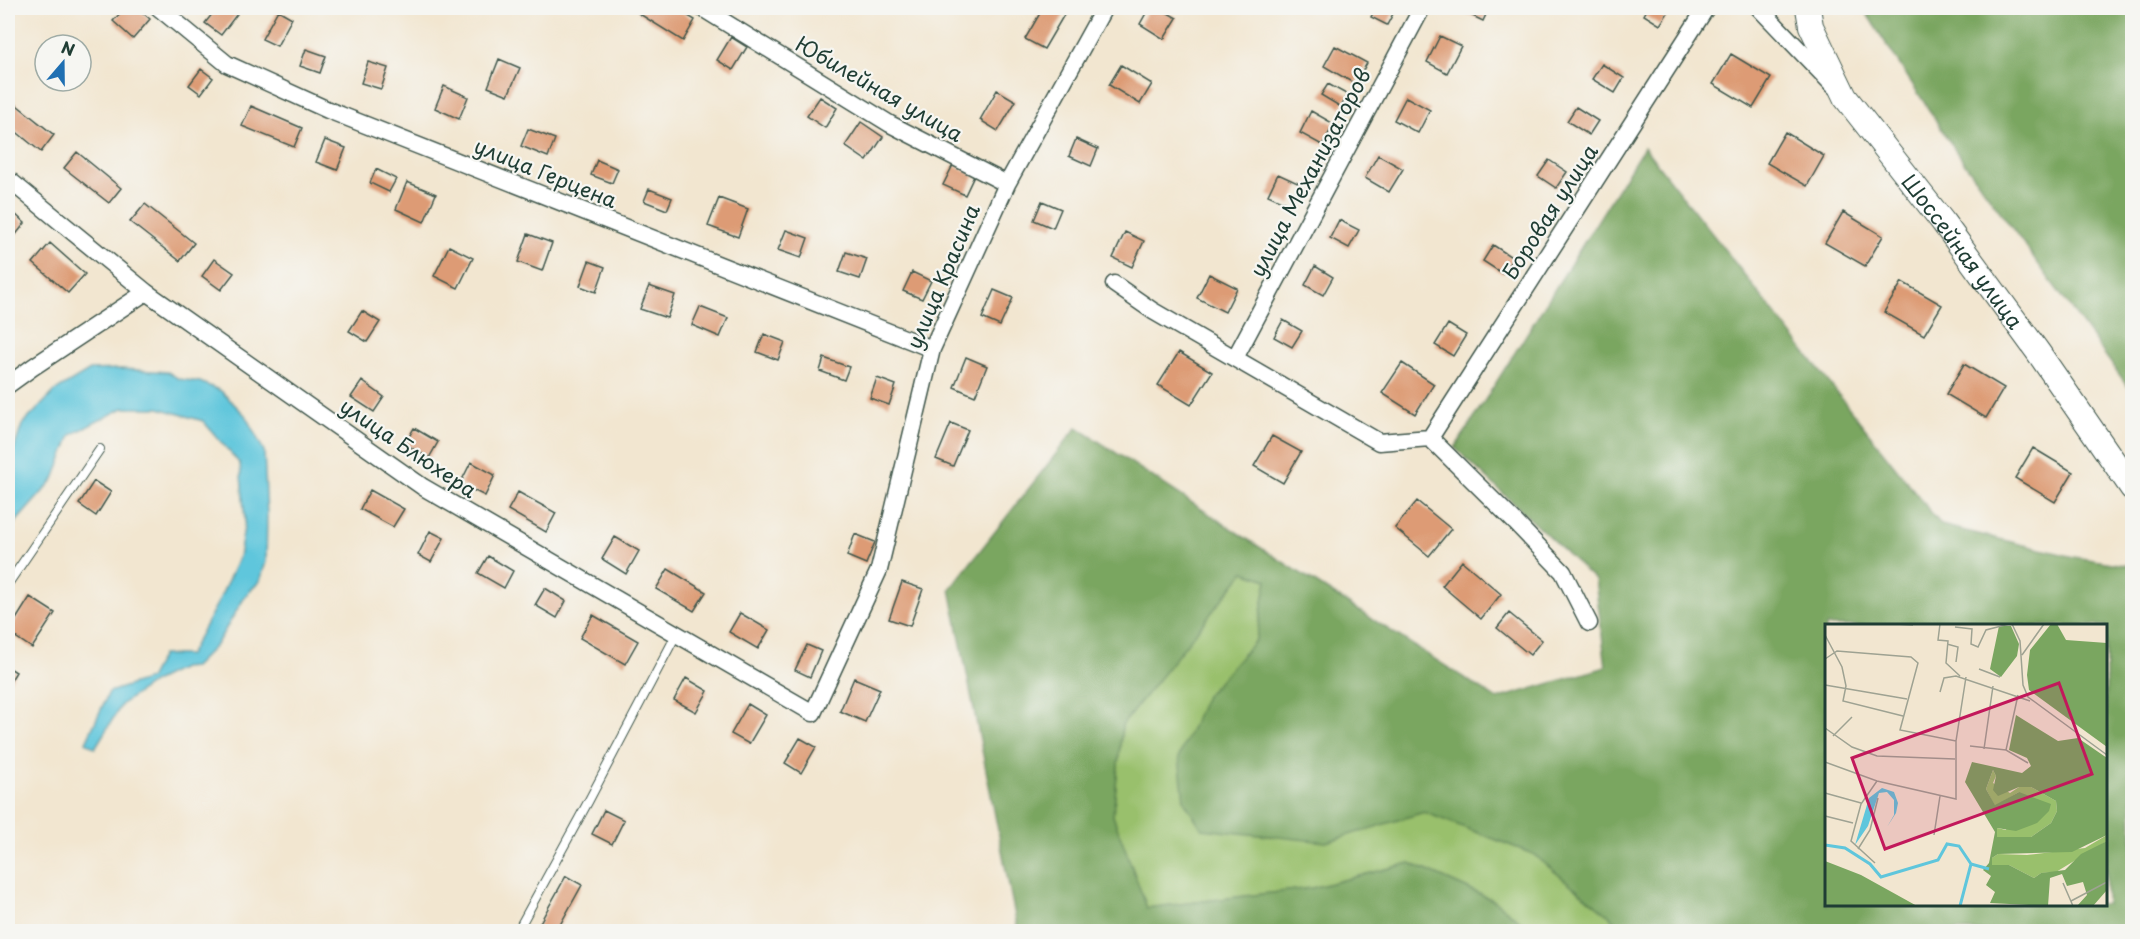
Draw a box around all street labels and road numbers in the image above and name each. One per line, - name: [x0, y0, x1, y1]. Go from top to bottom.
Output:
- street label: Юбилейная улица: [790, 27, 970, 149]
- street label: улица Механизаторов: [1240, 62, 1378, 282]
- street label: улица Герцена: [470, 129, 622, 215]
- street label: Боровая улица: [1493, 136, 1605, 285]
- street label: Шоссейная улица: [1895, 167, 2032, 336]
- street label: улица Красина: [897, 198, 987, 353]
- street label: улица Блюхера: [334, 389, 484, 505]

